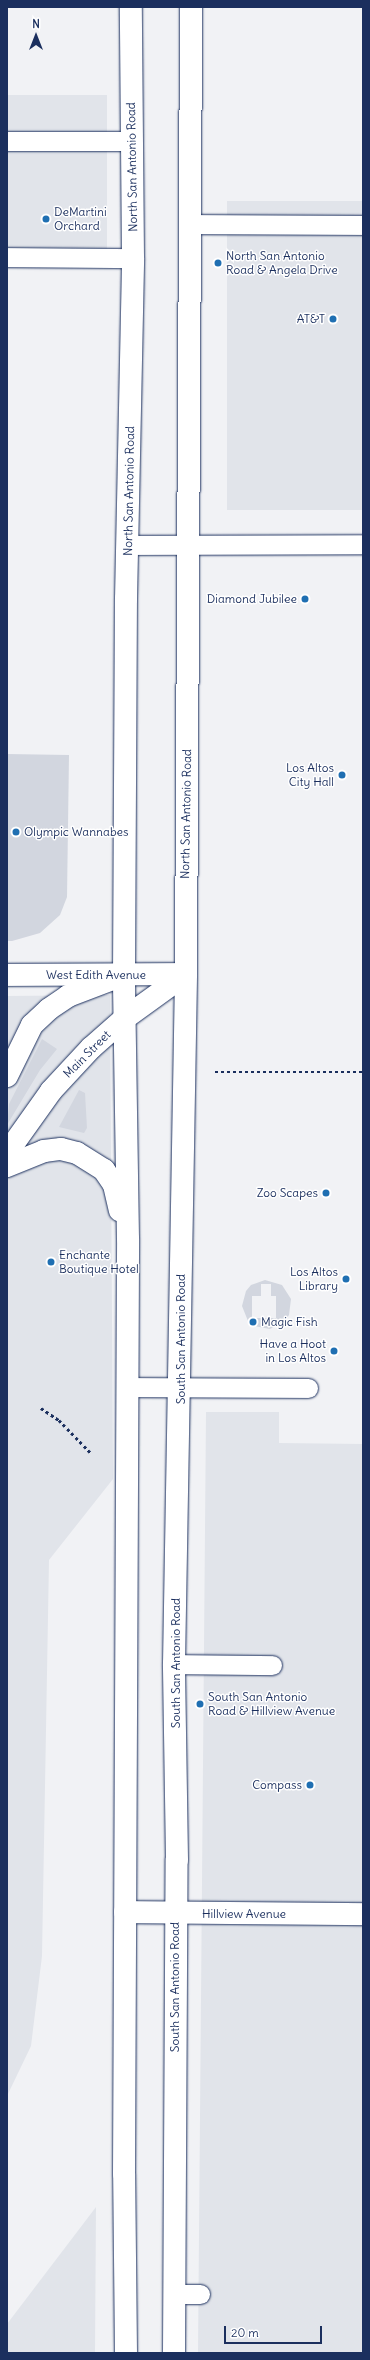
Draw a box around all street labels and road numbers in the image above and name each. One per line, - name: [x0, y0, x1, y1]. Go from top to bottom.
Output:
- street label: North San Antonio Road: [124, 102, 140, 232]
- street label: North San Antonio Road: [121, 426, 137, 556]
- street label: North San Antonio Road: [178, 749, 194, 879]
- street label: West Edith Avenue: [46, 968, 146, 982]
- street label: Main Street: [60, 1027, 114, 1081]
- street label: South San Antonio Road: [174, 1274, 188, 1404]
- street label: South San Antonio Road: [169, 1598, 183, 1728]
- street label: Hillview Avenue: [202, 1907, 286, 1921]
- street label: South San Antonio Road: [168, 1922, 182, 2052]

